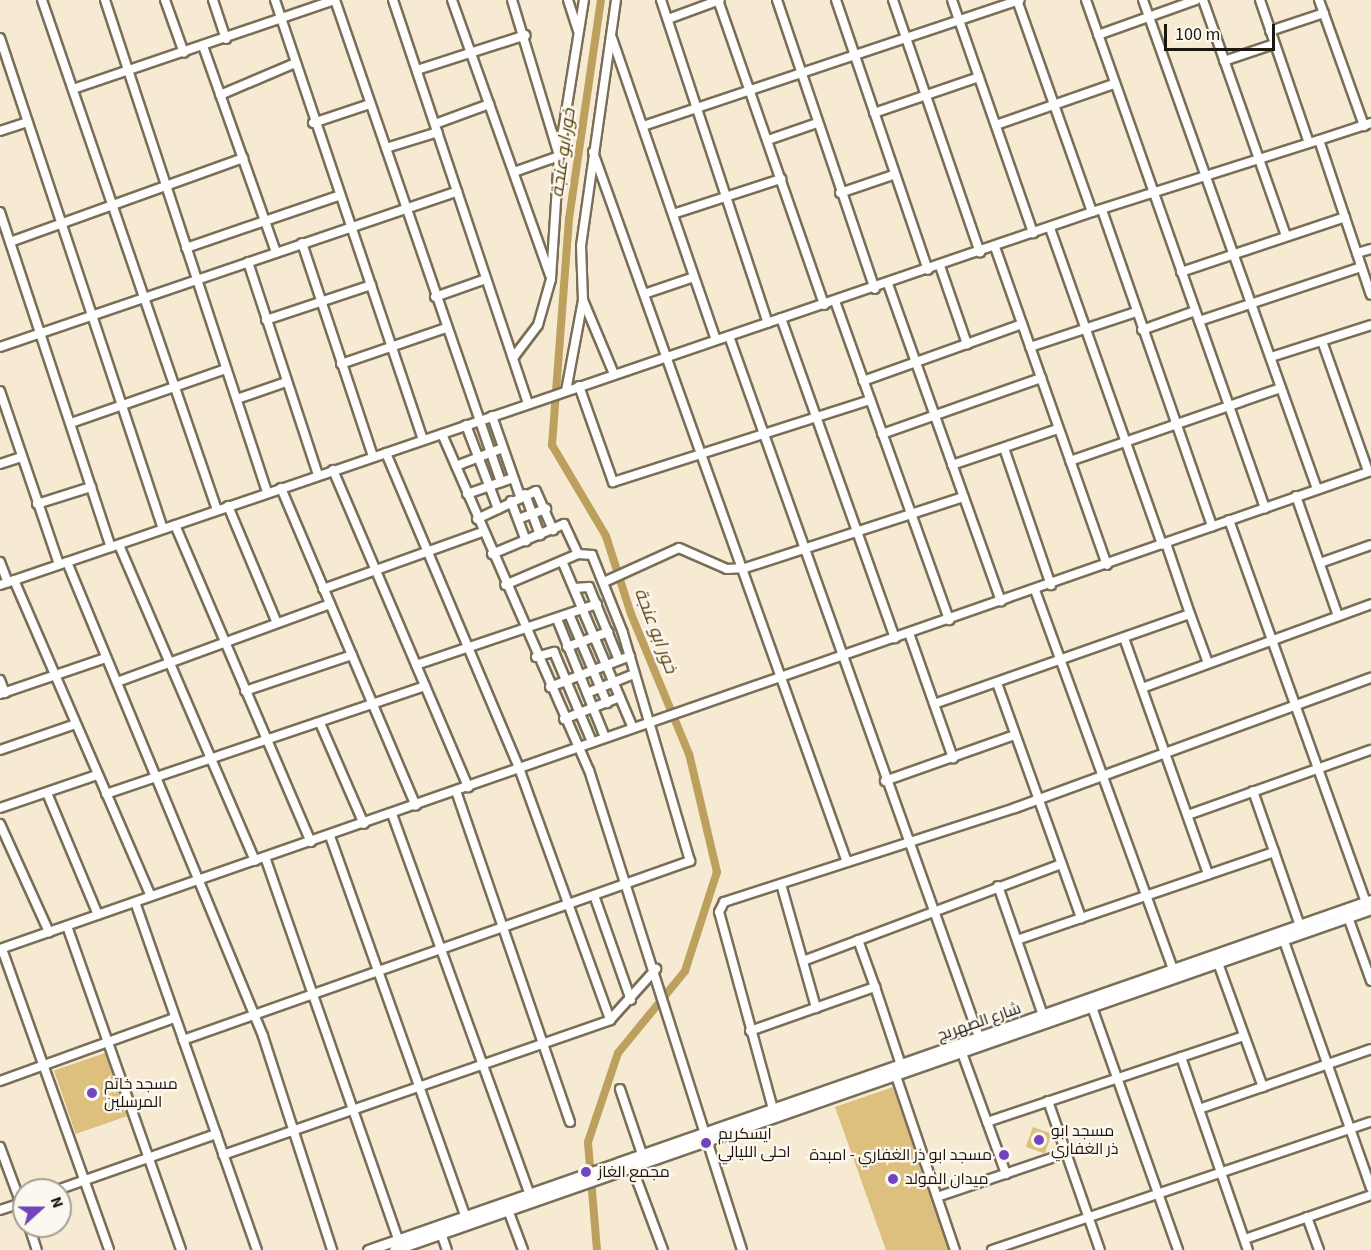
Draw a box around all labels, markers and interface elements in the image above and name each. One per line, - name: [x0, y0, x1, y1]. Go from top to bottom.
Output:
- scale bar: [1167, 12, 1278, 50]
- text: 100 m: [1175, 22, 1220, 47]
- water label: خور ابو عنجة: [547, 107, 581, 199]
- water label: خور ابو عنجة: [629, 585, 681, 677]
- street label: شارع الصهريج: [935, 999, 1023, 1045]
- place label: مسجد خاتم المرسلين: [104, 1074, 178, 1112]
- marker: مسجد خاتم المرسلين: [85, 1086, 99, 1100]
- place label: مسجد ابو ذر الغفاري: [1051, 1121, 1119, 1159]
- place label: ايسكريم احلى الليالي: [718, 1124, 791, 1162]
- marker: مسجد ابو ذر الغفاري: [1032, 1133, 1046, 1147]
- marker: ايسكريم احلى الليالي: [699, 1136, 713, 1150]
- place label: مسجد ابو ذر الغفاري - امبدة: [809, 1145, 992, 1165]
- marker: مسجد ابو ذر الغفاري - امبدة: [997, 1148, 1011, 1162]
- place label: مجمع الغاز: [598, 1162, 670, 1182]
- marker: مجمع الغاز: [579, 1165, 593, 1179]
- place label: ميدان المولد: [905, 1169, 988, 1189]
- marker: ميدان المولد: [886, 1172, 900, 1186]
- north arrow: [12, 1178, 72, 1238]
- text: N: [45, 1193, 69, 1211]

